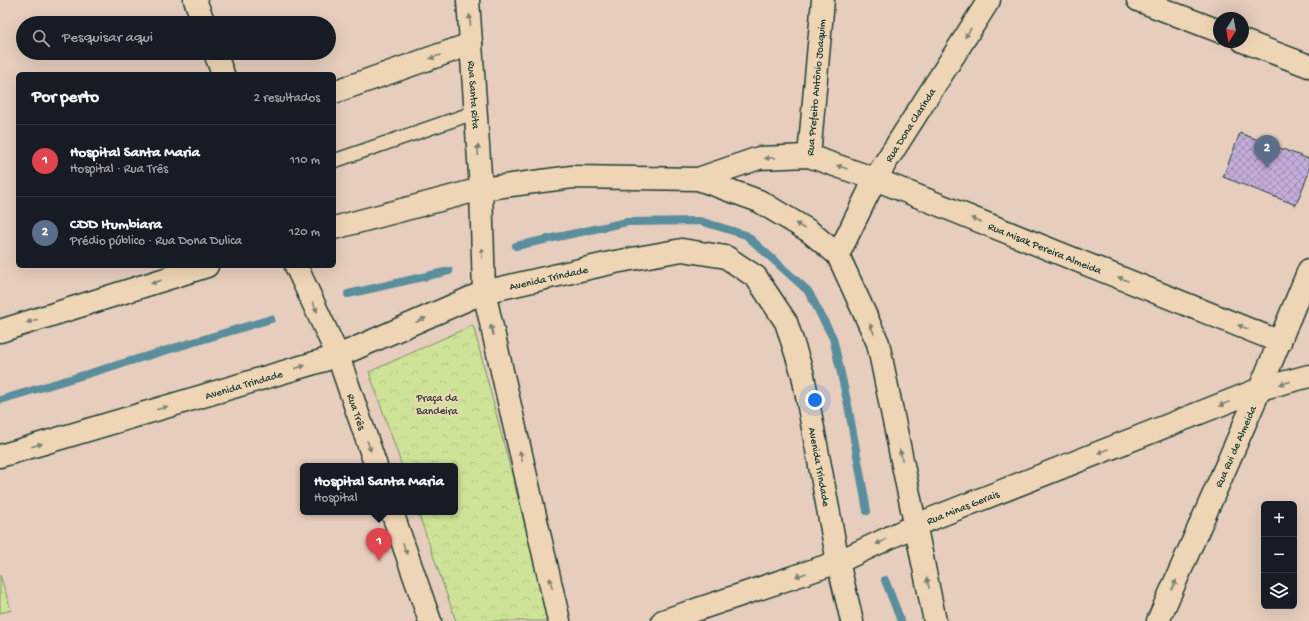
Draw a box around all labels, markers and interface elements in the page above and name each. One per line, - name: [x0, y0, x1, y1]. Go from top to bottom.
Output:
- north arrow: [1213, 12, 1249, 48]
- one-way arrow: [466, 14, 473, 26]
- search box: [16, 16, 336, 60]
- street label: Rua Prefeito Antônio Joaquim: [805, 18, 829, 156]
- icon: search: [30, 27, 52, 49]
- one-way arrow: [964, 28, 972, 38]
- text: Pesquisar aqui: [62, 29, 153, 47]
- one-way arrow: [428, 54, 440, 60]
- street label: Rua Santa Rita: [464, 61, 481, 130]
- street label: Rua Dona Clarinda: [883, 86, 940, 165]
- text: Por perto: [32, 88, 99, 108]
- text: 2 resultados: [254, 91, 320, 106]
- pin: 2: [1254, 135, 1280, 168]
- text: Hospital Santa Maria: [70, 144, 200, 162]
- one-way arrow: [475, 144, 482, 156]
- text: 1: [42, 153, 48, 168]
- text: 110 m: [290, 153, 320, 168]
- one-way arrow: [764, 154, 776, 161]
- text: Hospital · Rua Três: [70, 162, 168, 177]
- one-way arrow: [836, 164, 848, 170]
- text: CDD Itumbiara: [70, 216, 162, 234]
- one-way arrow: [970, 216, 982, 222]
- street label: Rua Misak Pereira Almeida: [986, 221, 1104, 278]
- one-way arrow: [794, 222, 806, 229]
- text: 2: [42, 225, 48, 240]
- text: 120 m: [289, 225, 320, 240]
- text: Prédio público · Rua Dona Dulica: [70, 234, 242, 249]
- one-way arrow: [479, 247, 486, 259]
- street label: Avenida Trindade: [508, 264, 590, 294]
- one-way arrow: [1116, 275, 1128, 281]
- one-way arrow: [150, 279, 162, 285]
- one-way arrow: [312, 302, 318, 313]
- one-way arrow: [415, 316, 427, 323]
- one-way arrow: [26, 318, 38, 324]
- one-way arrow: [489, 323, 495, 336]
- one-way arrow: [868, 323, 874, 335]
- one-way arrow: [1237, 324, 1249, 330]
- one-way arrow: [295, 364, 307, 370]
- street label: Avenida Trindade: [204, 369, 285, 403]
- one-way arrow: [1278, 380, 1290, 386]
- your location: [805, 390, 825, 410]
- street label: Rua Três: [343, 392, 367, 433]
- park label: Praça da Bandeira: [415, 393, 459, 418]
- one-way arrow: [1217, 401, 1229, 407]
- street label: Rua Rui de Almeida: [1214, 404, 1260, 490]
- one-way arrow: [156, 405, 168, 411]
- street label: Avenida Trindade: [805, 426, 832, 508]
- one-way arrow: [366, 441, 372, 453]
- one-way arrow: [32, 442, 44, 448]
- one-way arrow: [898, 449, 904, 462]
- one-way arrow: [1096, 449, 1108, 455]
- one-way arrow: [518, 450, 524, 462]
- popup: [300, 463, 458, 515]
- text: Hospital Santa Maria: [314, 473, 444, 491]
- street label: Rua Minas Gerais: [925, 488, 1002, 528]
- text: Hospital: [314, 491, 358, 506]
- map controls: [1261, 501, 1297, 609]
- button: +: [1261, 501, 1297, 537]
- pin: 1: [366, 528, 392, 561]
- button: −: [1261, 537, 1297, 573]
- one-way arrow: [875, 539, 886, 545]
- one-way arrow: [402, 543, 408, 555]
- one-way arrow: [795, 572, 807, 578]
- button: layers: [1261, 573, 1297, 609]
- one-way arrow: [547, 577, 553, 589]
- one-way arrow: [924, 577, 930, 589]
- one-way arrow: [1171, 579, 1177, 591]

